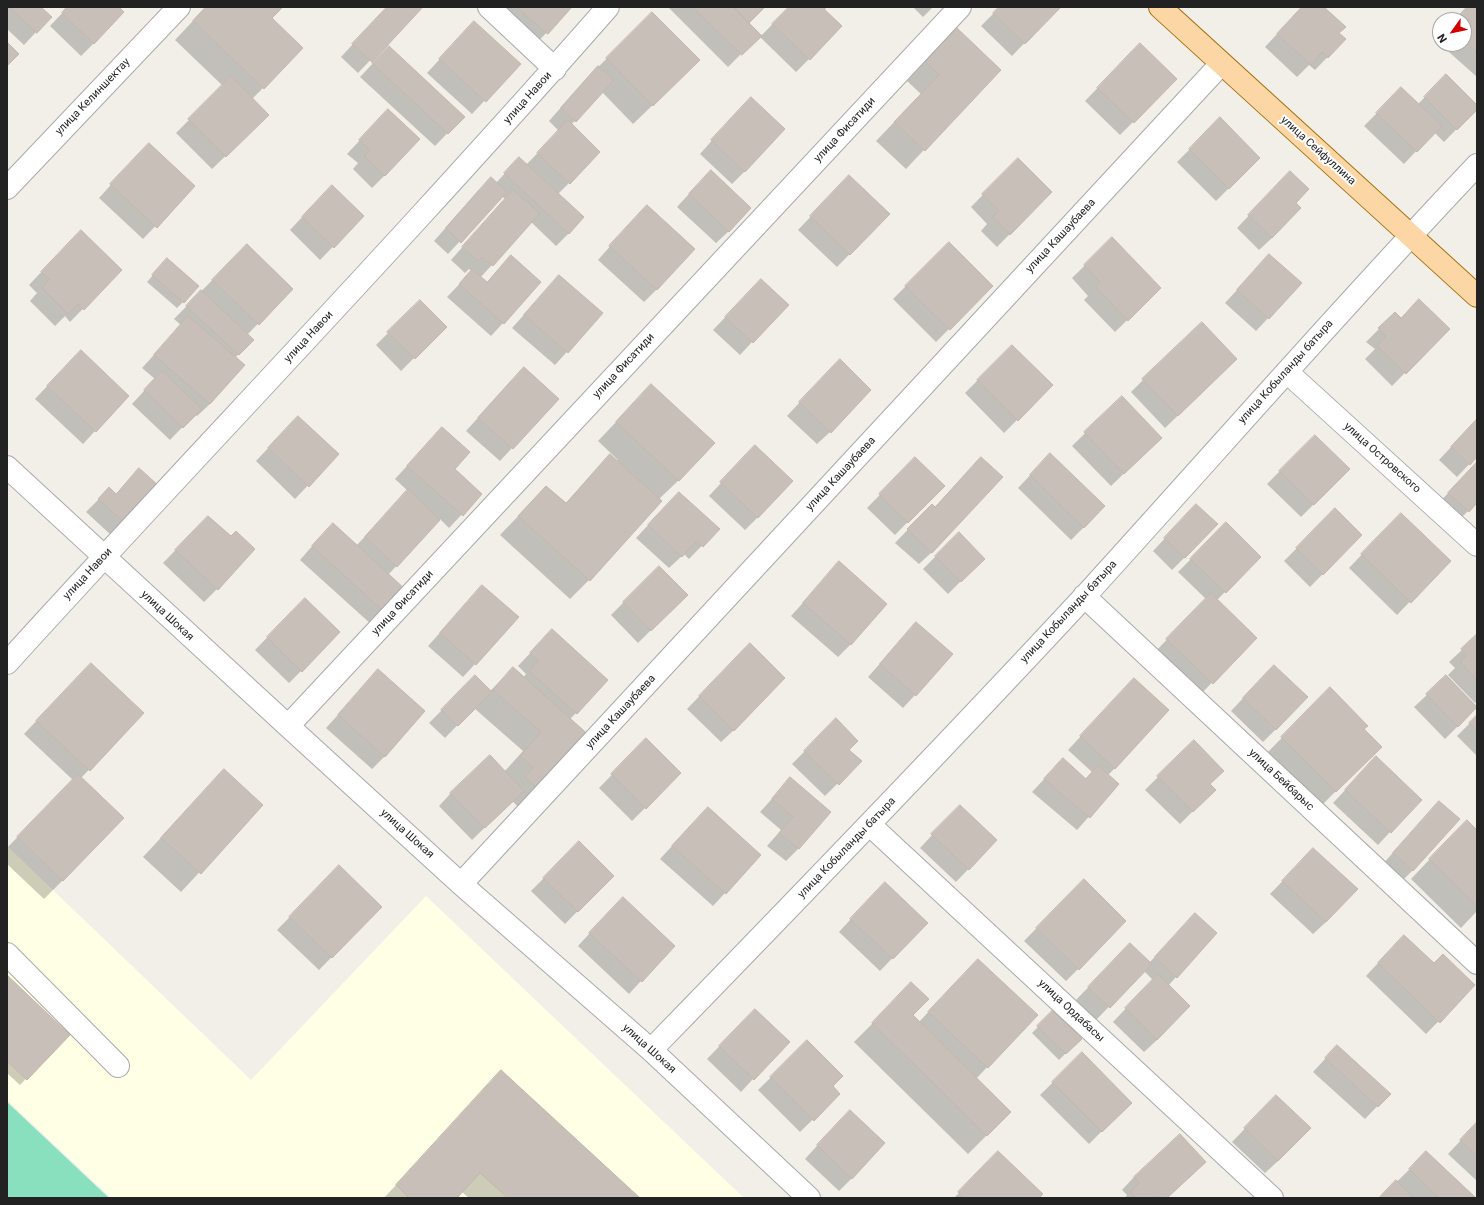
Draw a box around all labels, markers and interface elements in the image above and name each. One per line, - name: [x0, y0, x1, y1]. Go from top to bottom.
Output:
- north arrow: [1432, 12, 1472, 52]
- text: N: [1435, 31, 1450, 45]
- street label: улица Келиншектау: [53, 56, 133, 138]
- street label: улица Навои: [501, 69, 555, 127]
- street label: улица Фисатиди: [812, 95, 878, 165]
- street label: улица Сейфуллина: [1278, 114, 1358, 188]
- street label: улица Кашаубаева: [1023, 196, 1099, 276]
- street label: улица Навои: [282, 308, 336, 366]
- street label: улица Кобыланды батыра: [1236, 317, 1336, 427]
- street label: улица Фисатиди: [591, 331, 657, 401]
- street label: улица Островского: [1341, 420, 1423, 496]
- street label: улица Кашаубаева: [803, 434, 879, 514]
- street label: улица Навои: [61, 545, 115, 603]
- street label: улица Кобыланды батыра: [1018, 558, 1120, 666]
- street label: улица Фисатиди: [370, 568, 436, 638]
- street label: улица Шокая: [138, 588, 196, 644]
- street label: улица Кашаубаева: [583, 672, 659, 752]
- street label: улица Бейбарыс: [1246, 746, 1316, 814]
- street label: улица Кобыланды батыра: [795, 795, 899, 901]
- street label: улица Шокая: [377, 807, 437, 861]
- street label: улица Ордабасы: [1035, 977, 1107, 1045]
- street label: улица Шокая: [619, 1022, 679, 1076]

